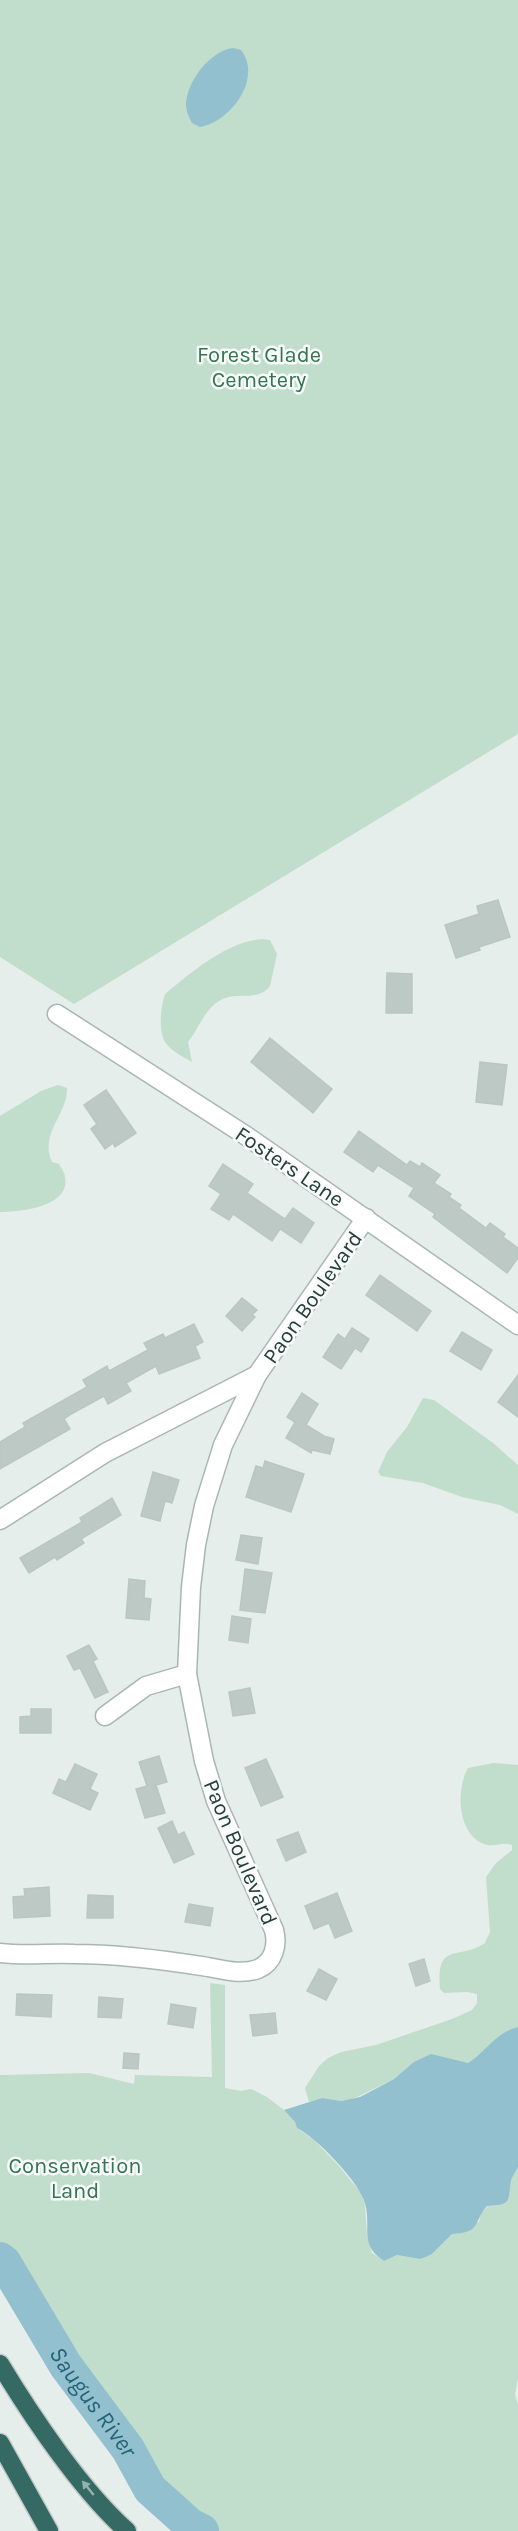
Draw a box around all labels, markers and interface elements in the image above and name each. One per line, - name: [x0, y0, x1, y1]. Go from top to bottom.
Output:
- park label: Forest Glade Cemetery: [197, 342, 321, 393]
- street label: Fosters Lane: [230, 1121, 349, 1213]
- street label: Paon Boulevard: [258, 1226, 368, 1369]
- street label: Paon Boulevard: [198, 1776, 282, 1929]
- park label: Conservation Land: [9, 2153, 141, 2204]
- water label: Saugus River: [44, 2342, 144, 2462]
- one-way arrow: [81, 2480, 94, 2496]

